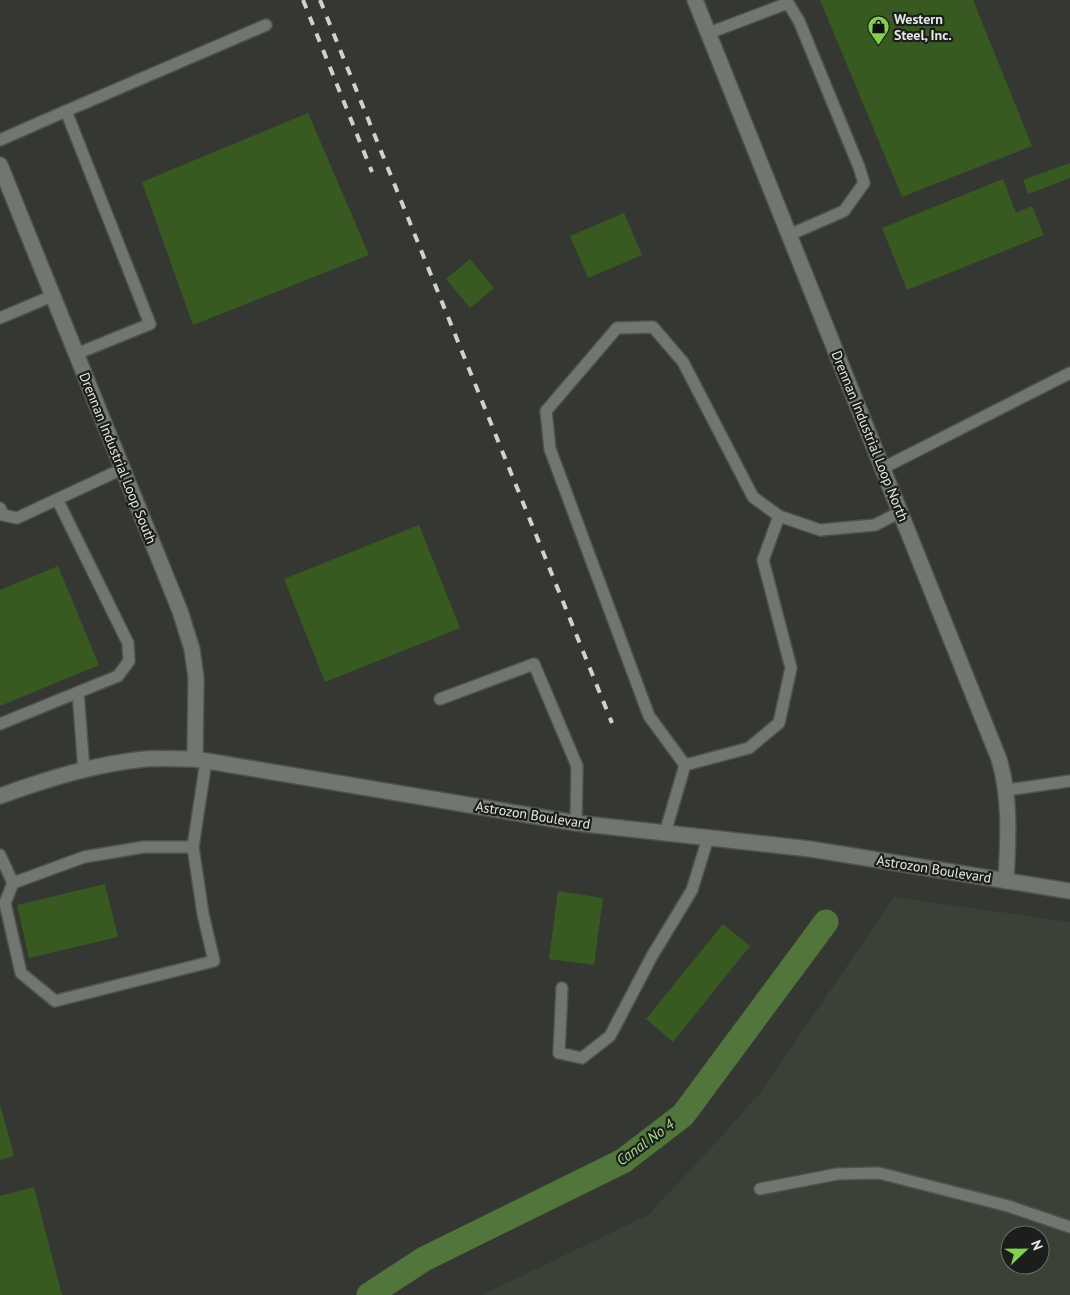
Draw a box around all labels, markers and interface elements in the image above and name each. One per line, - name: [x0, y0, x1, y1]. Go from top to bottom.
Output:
- place label: Western Steel, Inc.: [894, 10, 952, 44]
- shop icon: Western Steel, Inc.: [866, 15, 890, 46]
- street label: Drennan Industrial Loop North: [827, 348, 913, 524]
- street label: Drennan Industrial Loop South: [75, 370, 161, 546]
- street label: Astrozon Boulevard: [474, 797, 592, 833]
- street label: Astrozon Boulevard: [875, 851, 993, 887]
- water label: Canal No 4: [612, 1115, 678, 1169]
- north arrow: [1000, 1225, 1050, 1275]
- text: N: [1027, 1237, 1047, 1253]

